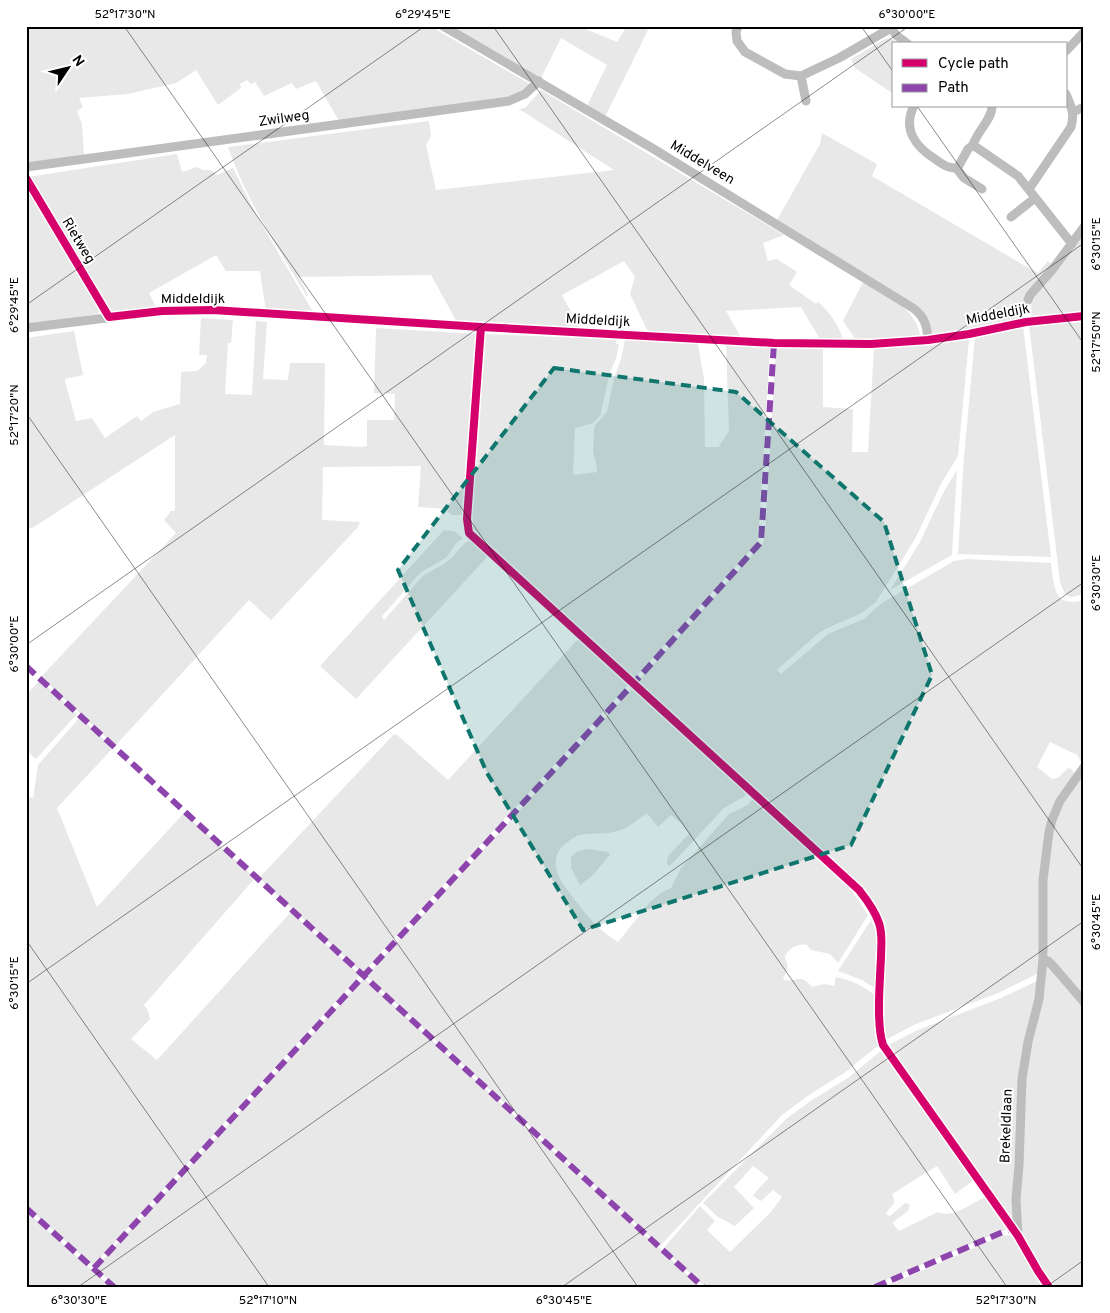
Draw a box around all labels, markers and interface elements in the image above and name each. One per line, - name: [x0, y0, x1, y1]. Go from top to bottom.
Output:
- text: 52°17'30"N: [94, 7, 156, 23]
- text: 6°29'45"E: [395, 7, 451, 23]
- text: 6°30'00"E: [879, 7, 935, 23]
- north arrow: [42, 42, 92, 92]
- legend: [892, 42, 1068, 108]
- text: N: [68, 52, 87, 70]
- text: Cycle path: [938, 55, 1009, 74]
- text: Path: [938, 79, 969, 98]
- street label: Zwilweg: [257, 107, 311, 131]
- street label: Middelveen: [667, 137, 737, 189]
- street label: Rietweg: [58, 215, 98, 267]
- text: 6°30'15"E: [1089, 217, 1105, 271]
- text: 6°29'45"E: [7, 277, 23, 333]
- street label: Middeldijk: [161, 291, 225, 308]
- street label: Middeldijk: [965, 300, 1031, 330]
- street label: Middeldijk: [565, 311, 631, 331]
- text: 52°17'50"N: [1089, 311, 1105, 373]
- text: 52°17'20"N: [7, 384, 23, 446]
- text: 6°30'30"E: [1089, 555, 1105, 611]
- text: 6°30'00"E: [7, 616, 23, 672]
- text: 6°30'45"E: [1089, 894, 1105, 950]
- text: 6°30'15"E: [7, 956, 23, 1010]
- street label: Brekeldlaan: [997, 1088, 1017, 1164]
- text: 6°30'30"E: [51, 1293, 107, 1309]
- text: 52°17'10"N: [239, 1293, 297, 1309]
- text: 6°30'45"E: [536, 1293, 592, 1309]
- text: 52°17'30"N: [975, 1293, 1037, 1309]

